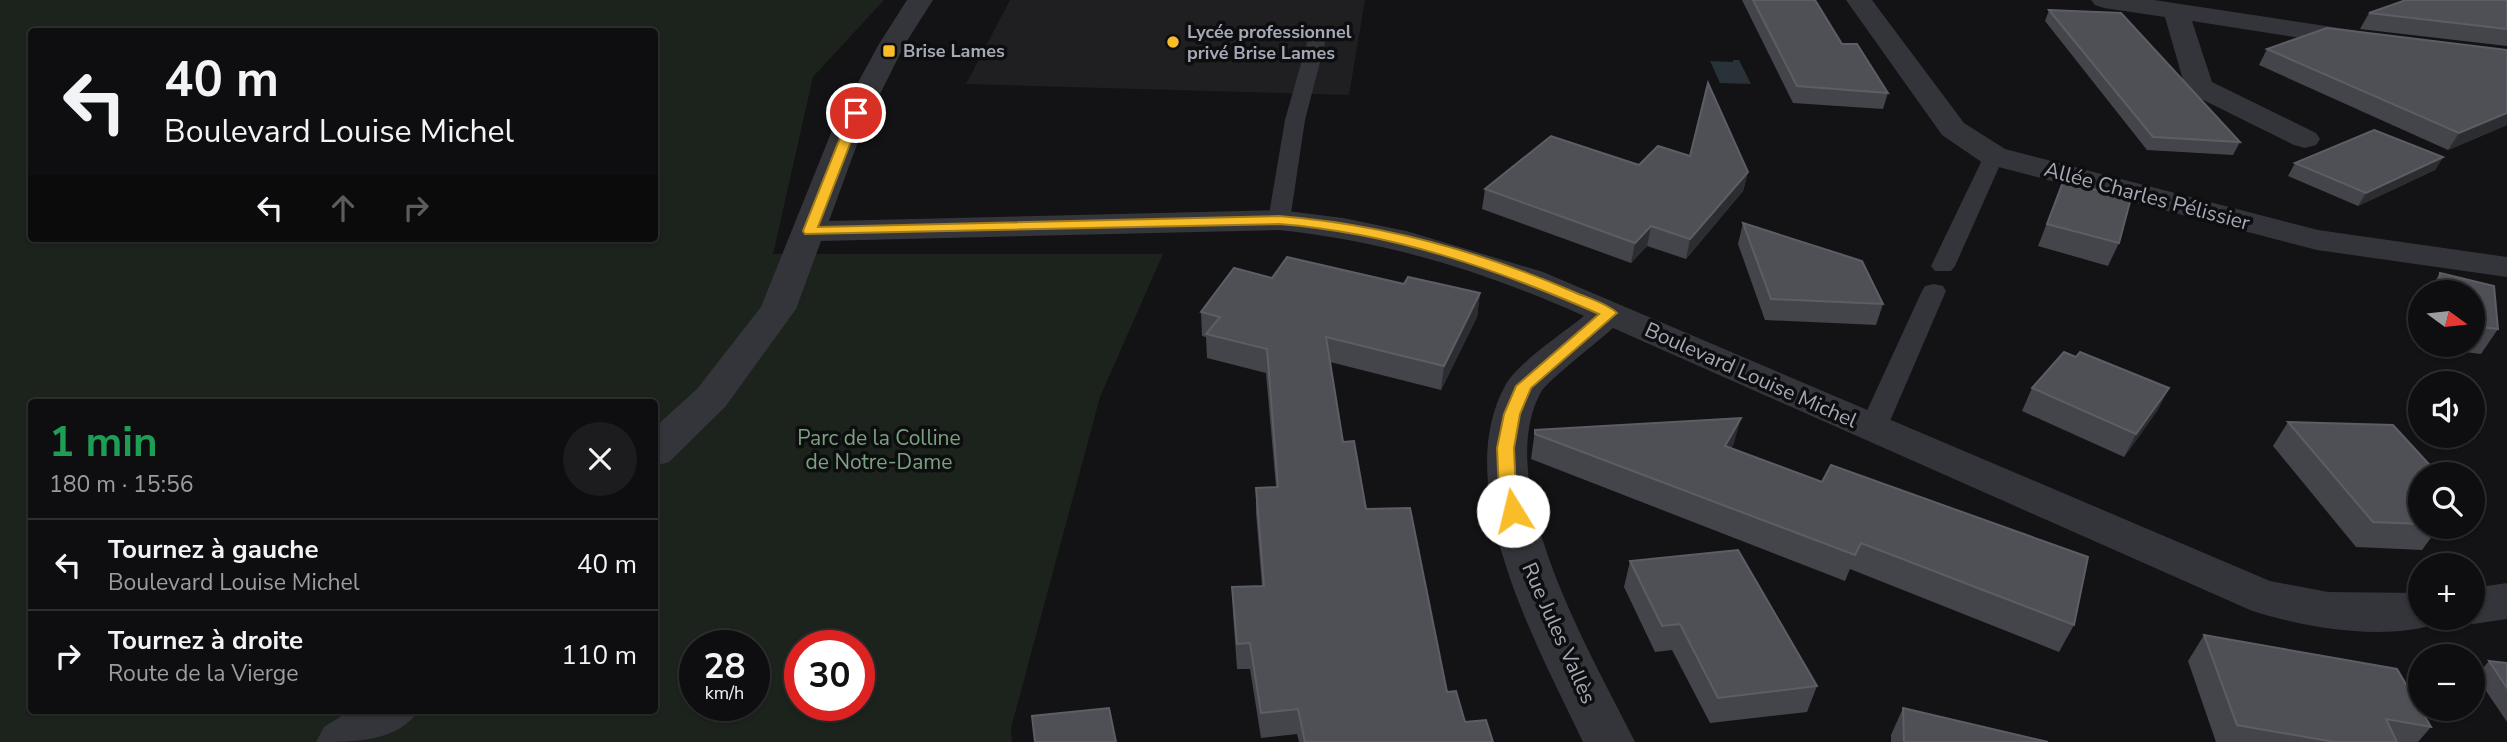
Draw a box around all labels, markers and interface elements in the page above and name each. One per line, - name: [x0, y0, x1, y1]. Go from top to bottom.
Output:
- place label: Lycée professionnel privé Brise Lames: [1187, 20, 1352, 65]
- marker: Lycée professionnel privé Brise Lames: [1165, 34, 1181, 50]
- place label: Brise Lames: [903, 39, 1005, 63]
- marker: Brise Lames: [881, 43, 897, 59]
- text: 40 m: [164, 46, 279, 113]
- icon: left: [49, 56, 140, 147]
- pin: [826, 83, 886, 143]
- icon: arrive: [837, 94, 875, 132]
- text: Boulevard Louise Michel: [164, 110, 514, 153]
- street label: Allée Charles Pélissier: [2041, 155, 2253, 237]
- icon: left: [251, 189, 289, 227]
- icon: ahead: [324, 189, 362, 227]
- icon: right: [397, 189, 435, 227]
- north arrow: [2408, 280, 2485, 357]
- map controls: [2408, 280, 2485, 721]
- street label: Boulevard Louise Michel: [1640, 315, 1862, 435]
- button: sound: [2408, 371, 2485, 448]
- text: 1 min: [49, 414, 158, 471]
- button: close: [563, 422, 637, 496]
- park label: Parc de la Colline de Notre-Dame: [797, 424, 961, 476]
- button: search: [2408, 462, 2485, 539]
- text: 180 m · 15:56: [49, 469, 194, 500]
- position arrow: [1476, 474, 1550, 548]
- text: Tournez à gauche: [108, 532, 319, 567]
- icon: left: [49, 546, 87, 584]
- text: 40 m: [577, 547, 637, 582]
- button: +: [2408, 553, 2485, 630]
- street label: Rue Jules Vallès: [1515, 558, 1603, 708]
- text: Boulevard Louise Michel: [108, 567, 360, 598]
- text: Tournez à droite: [108, 623, 303, 658]
- speed limit sign: 30: [784, 630, 875, 721]
- icon: right: [49, 637, 87, 675]
- text: 110 m: [561, 638, 637, 673]
- text: 28: [703, 643, 746, 690]
- button: −: [2408, 644, 2485, 721]
- text: Route de la Vierge: [108, 658, 299, 689]
- text: km/h: [705, 681, 744, 705]

